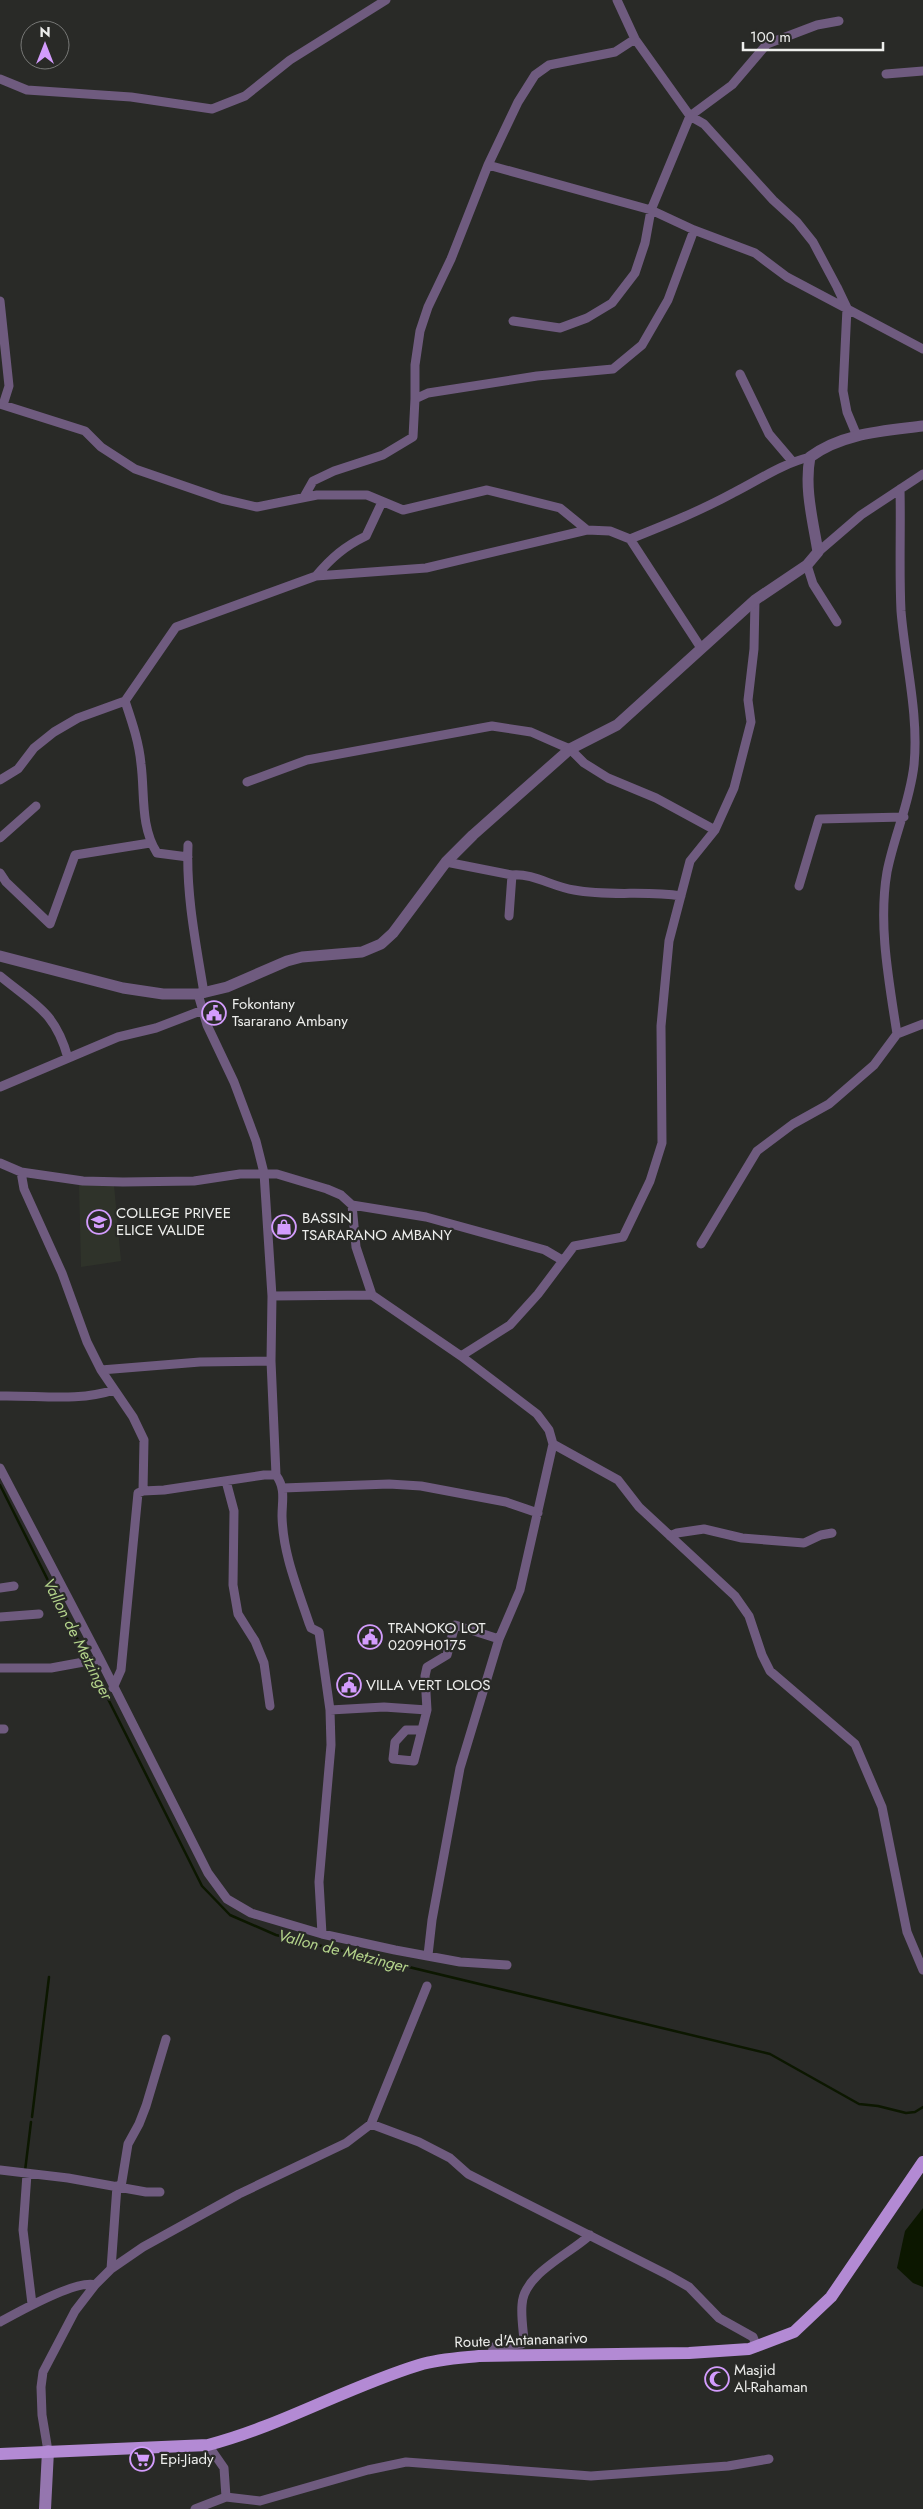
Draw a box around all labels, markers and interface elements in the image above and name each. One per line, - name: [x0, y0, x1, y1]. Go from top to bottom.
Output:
- north arrow: [20, 20, 70, 70]
- scale bar: [743, 20, 883, 52]
- text: N: [39, 22, 51, 42]
- text: 100 m: [750, 26, 791, 48]
- place label: Fokontany Tsararano Ambany: [232, 993, 348, 1032]
- public building icon: Fokontany Tsararano Ambany: [201, 1000, 227, 1026]
- place label: COLLEGE PRIVEE ELICE VALIDE: [116, 1202, 231, 1241]
- place label: BASSIN TSARARANO AMBANY: [302, 1207, 452, 1246]
- school or university icon: COLLEGE PRIVEE ELICE VALIDE: [86, 1209, 112, 1235]
- shop icon: BASSIN TSARARANO AMBANY: [271, 1214, 297, 1240]
- water label: Vallon de Metzinger: [37, 1574, 119, 1705]
- place label: TRANOKO LOT 0209H0175: [388, 1617, 486, 1656]
- public building icon: TRANOKO LOT 0209H0175: [357, 1624, 383, 1650]
- public building icon: VILLA VERT LOLOS: [336, 1672, 362, 1698]
- place label: VILLA VERT LOLOS: [366, 1674, 490, 1696]
- water label: Vallon de Metzinger: [275, 1924, 412, 1979]
- street label: Route d'Antananarivo: [454, 2327, 588, 2353]
- place label: Masjid Al-Rahaman: [734, 2359, 808, 2398]
- mosque icon: Masjid Al-Rahaman: [704, 2366, 730, 2392]
- supermarket icon: Epi-Jiady: [129, 2446, 155, 2472]
- place label: Epi-Jiady: [160, 2448, 214, 2470]

